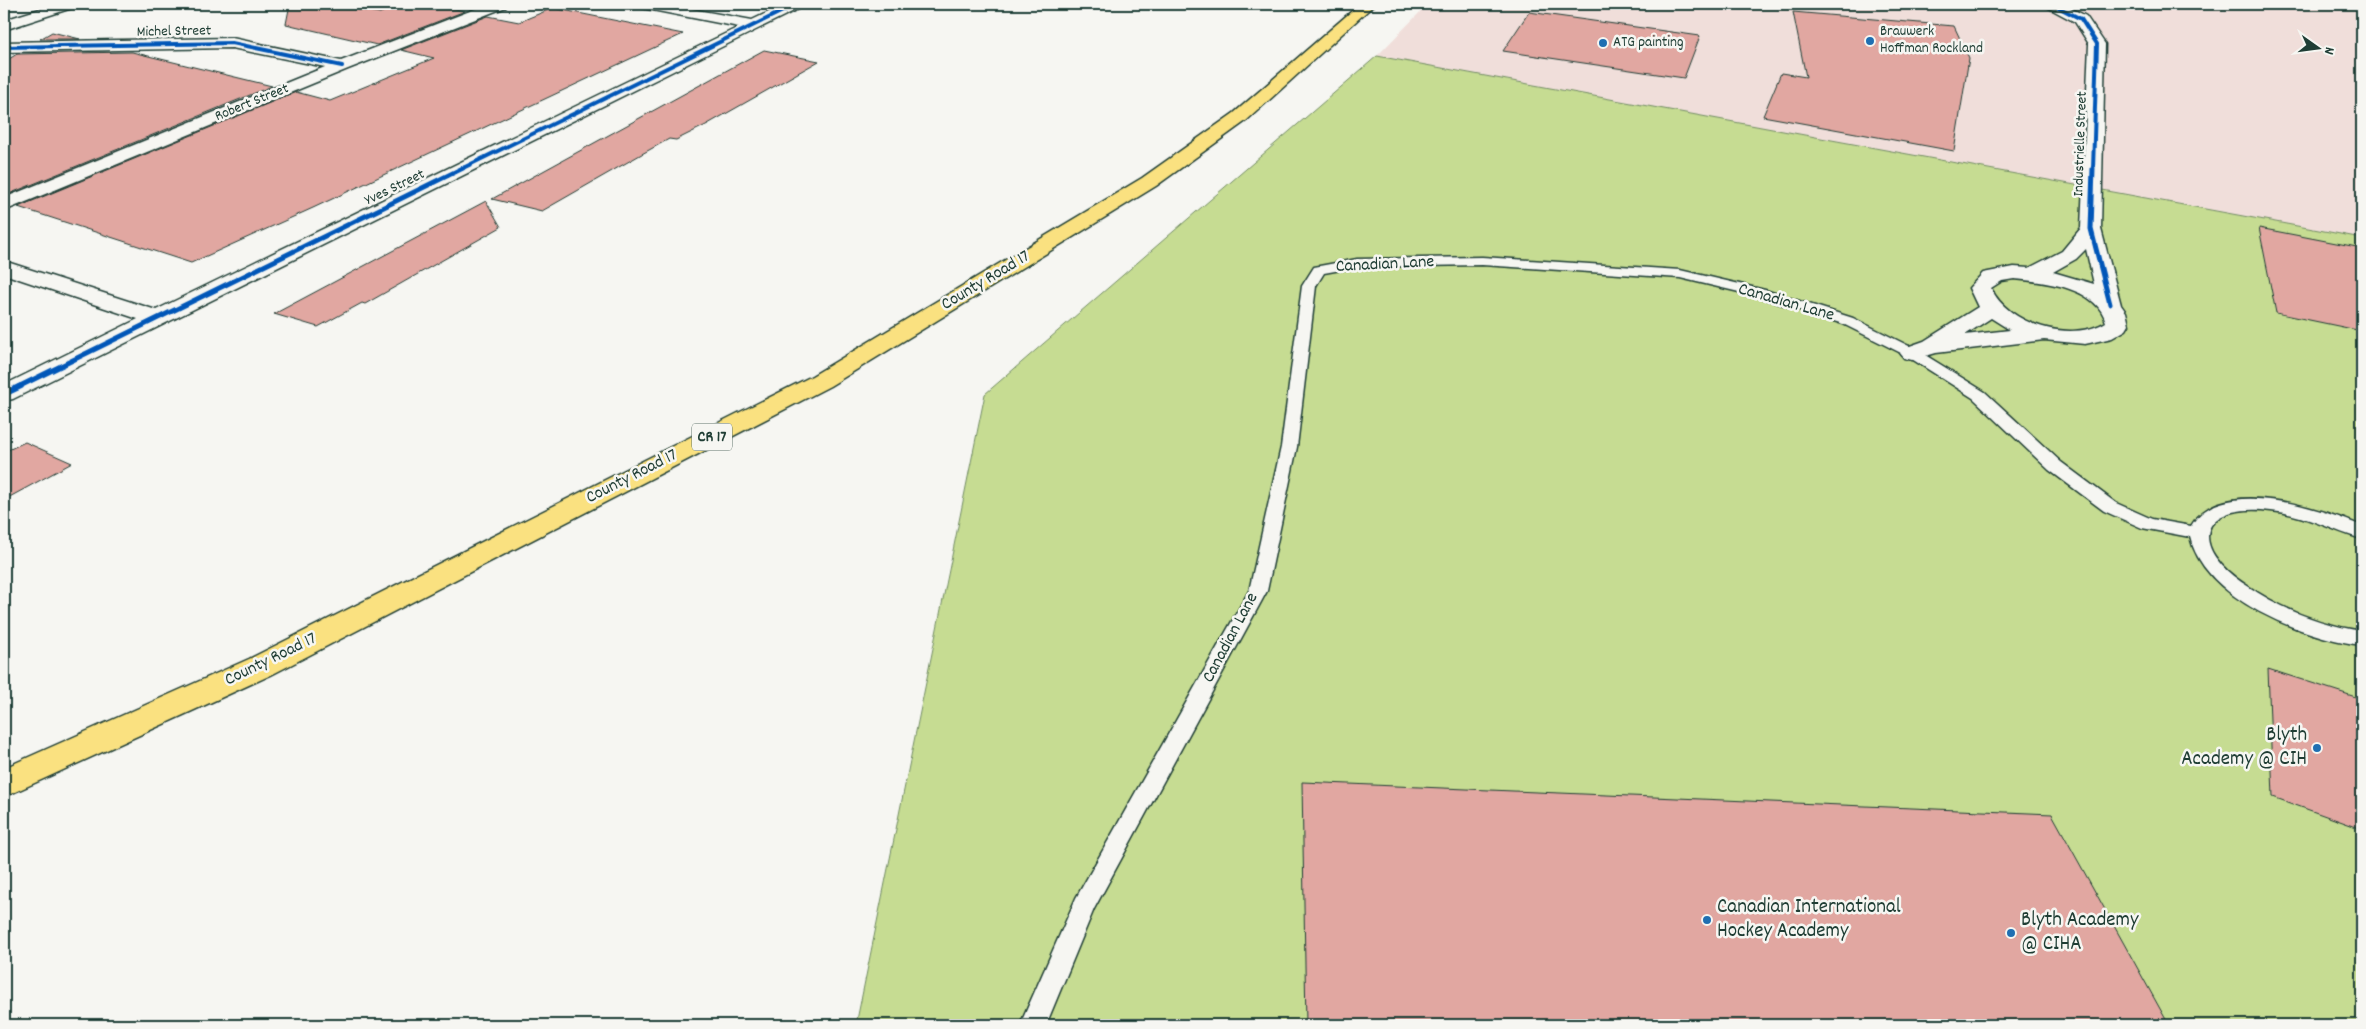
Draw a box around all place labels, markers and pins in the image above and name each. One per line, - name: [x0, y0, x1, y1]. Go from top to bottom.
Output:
- place label: Brauwerk Hoffman Rockland: [1880, 21, 1983, 60]
- place label: ATG painting: [1613, 32, 1684, 54]
- marker: Brauwerk Hoffman Rockland: [1864, 35, 1876, 47]
- marker: ATG painting: [1597, 37, 1609, 49]
- place label: Blyth Academy @ CIH: [2181, 721, 2307, 775]
- marker: Blyth Academy @ CIH: [2311, 742, 2323, 754]
- place label: Canadian International Hockey Academy: [1717, 893, 1901, 947]
- place label: Blyth Academy @ CIHA: [2021, 906, 2139, 960]
- marker: Canadian International Hockey Academy: [1701, 914, 1713, 926]
- marker: Blyth Academy @ CIHA: [2005, 927, 2017, 939]

